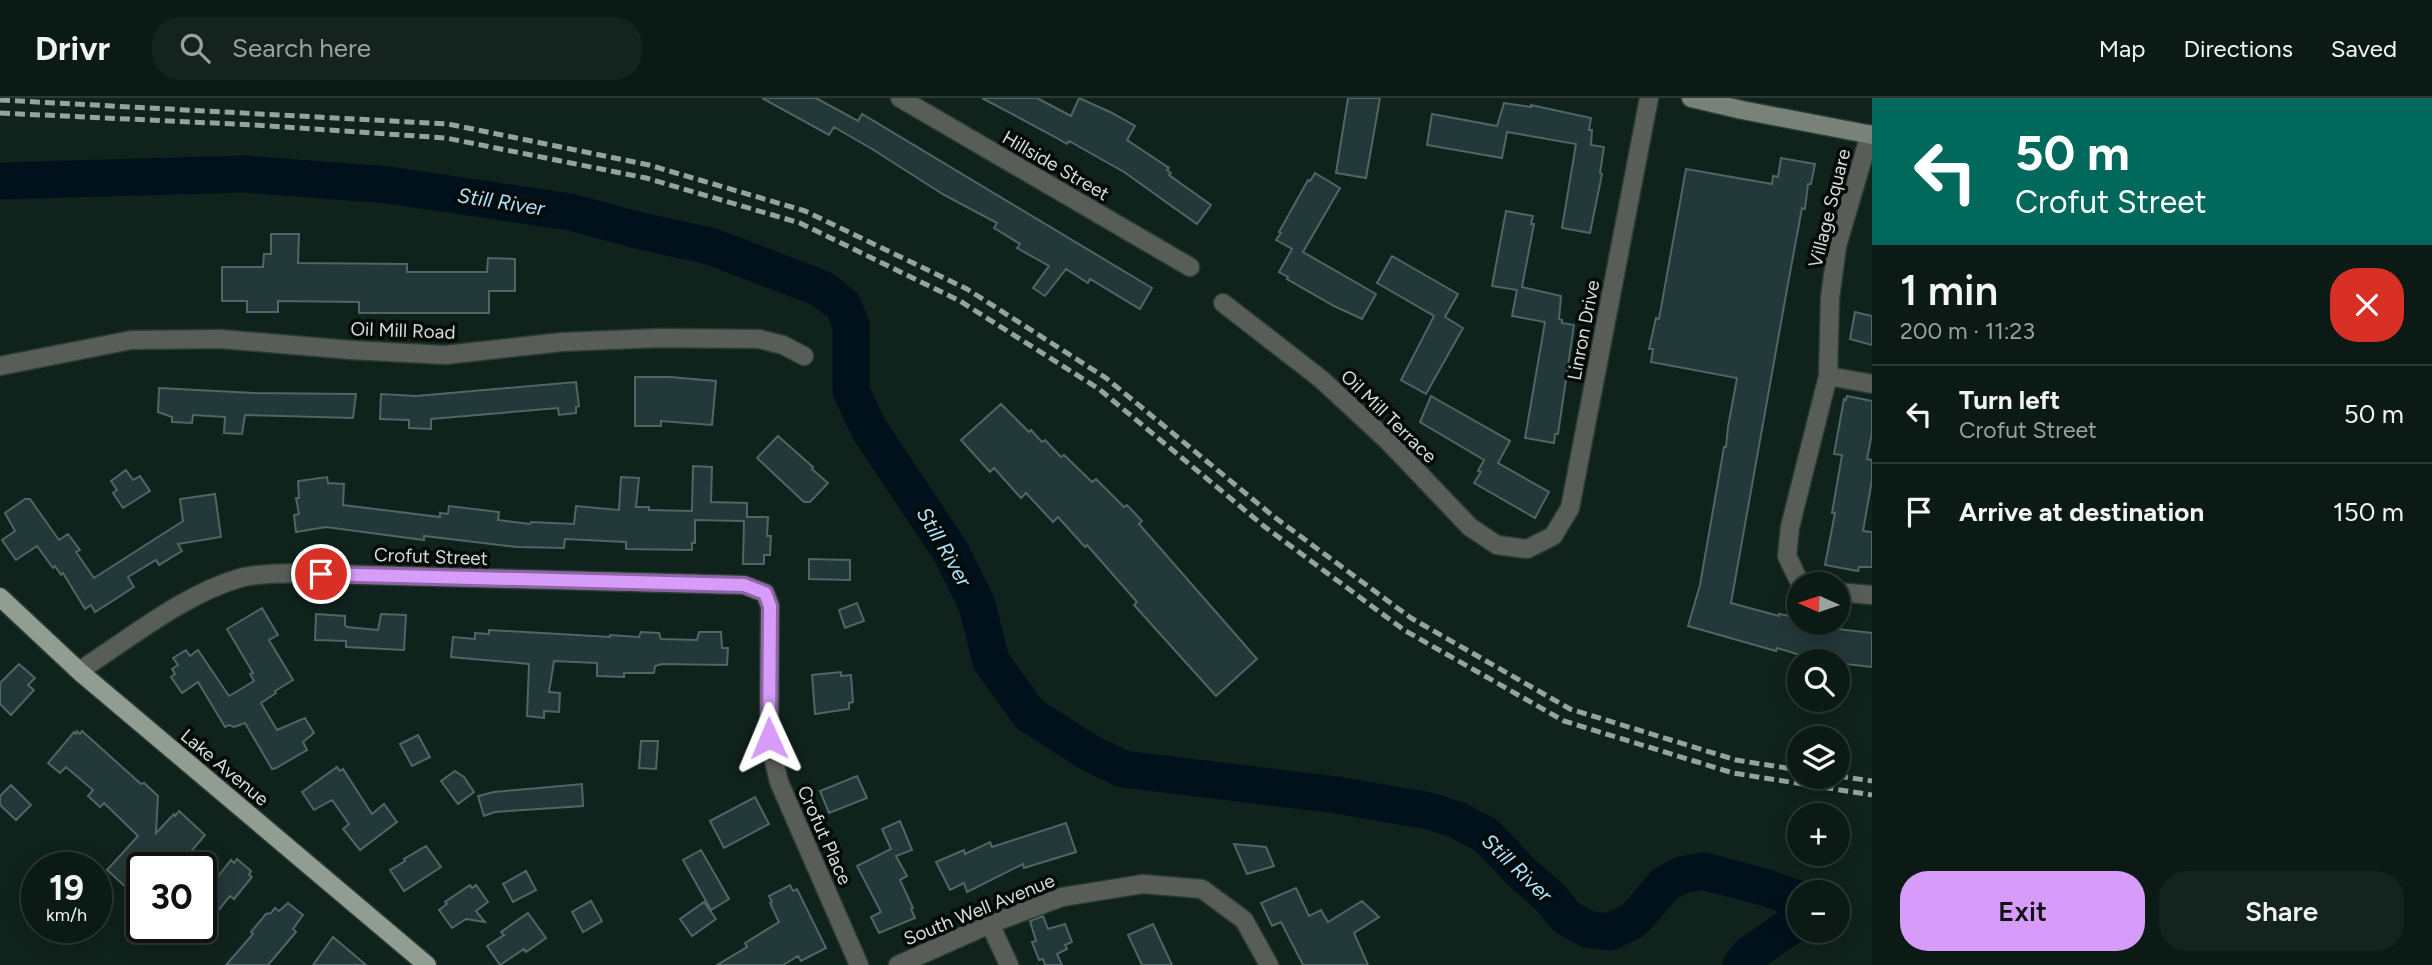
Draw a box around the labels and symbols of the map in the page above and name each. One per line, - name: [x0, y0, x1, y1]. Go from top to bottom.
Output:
- street label: Hillside Street: [998, 126, 1113, 205]
- street label: Village Square: [1804, 146, 1855, 270]
- water label: Still River: [456, 182, 547, 221]
- street label: Linron Drive: [1563, 278, 1604, 382]
- street label: Oil Mill Road: [350, 317, 456, 344]
- street label: Oil Mill Terrace: [1336, 365, 1441, 468]
- water label: Still River: [912, 502, 978, 592]
- street label: Crofut Street: [374, 543, 488, 570]
- pin: [291, 544, 351, 604]
- north arrow: [1787, 572, 1850, 635]
- position arrow: [732, 701, 806, 775]
- street label: Lake Avenue: [176, 724, 273, 811]
- street label: Crofut Place: [792, 782, 857, 888]
- water label: Still River: [1477, 828, 1558, 908]
- speed limit sign: 30: [126, 852, 217, 943]
- street label: South Well Avenue: [900, 869, 1058, 950]

